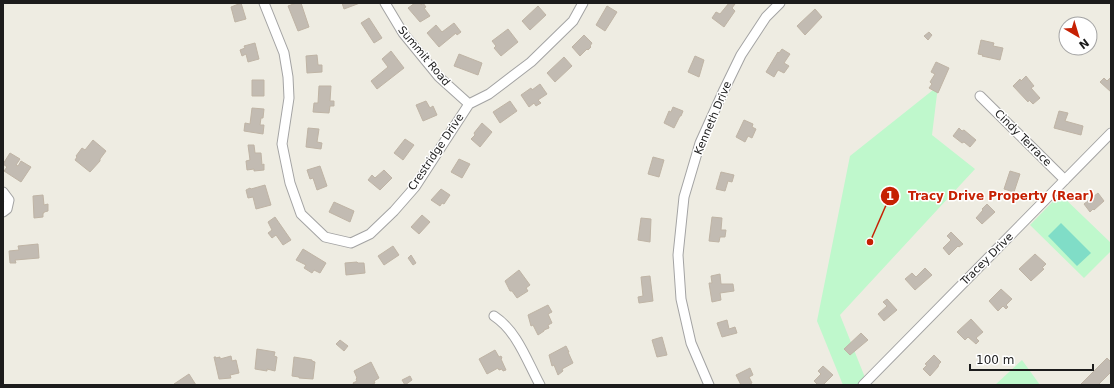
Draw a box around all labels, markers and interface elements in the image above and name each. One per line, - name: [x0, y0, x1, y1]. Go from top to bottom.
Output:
- north arrow: [1058, 16, 1098, 56]
- street label: Summit Road: [395, 24, 453, 88]
- text: N: [1076, 36, 1091, 51]
- street label: Kenneth Drive: [692, 79, 734, 157]
- street label: Cindy Terrace: [992, 107, 1054, 169]
- street label: Crestridge Drive: [405, 111, 467, 193]
- callout: Tracy Drive Property (Rear): [880, 184, 1102, 208]
- text: 1: [886, 189, 894, 203]
- text: Tracy Drive Property (Rear): [908, 189, 1094, 203]
- street label: Tracey Drive: [957, 230, 1016, 289]
- scale bar: [970, 346, 1093, 372]
- text: 100 m: [976, 353, 1014, 367]

